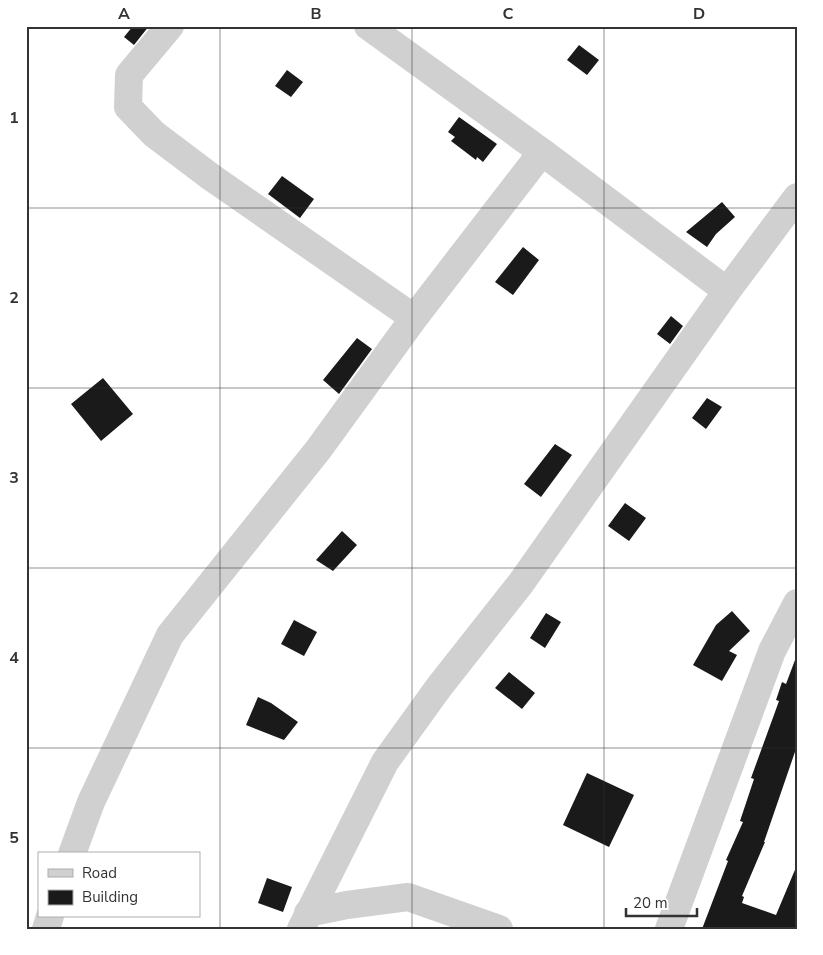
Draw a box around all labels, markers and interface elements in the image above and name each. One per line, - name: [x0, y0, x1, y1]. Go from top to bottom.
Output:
- text: A: [118, 3, 130, 25]
- text: B: [310, 3, 322, 25]
- text: C: [503, 3, 514, 25]
- text: D: [693, 3, 705, 25]
- text: 1: [9, 107, 19, 129]
- text: 2: [9, 287, 19, 309]
- text: 3: [9, 467, 19, 489]
- text: 4: [9, 647, 19, 669]
- text: 5: [9, 827, 19, 849]
- legend: [38, 852, 200, 918]
- text: Road: [82, 863, 117, 883]
- scale bar: [626, 885, 697, 917]
- text: Building: [82, 887, 138, 907]
- text: 20 m: [633, 893, 668, 913]

